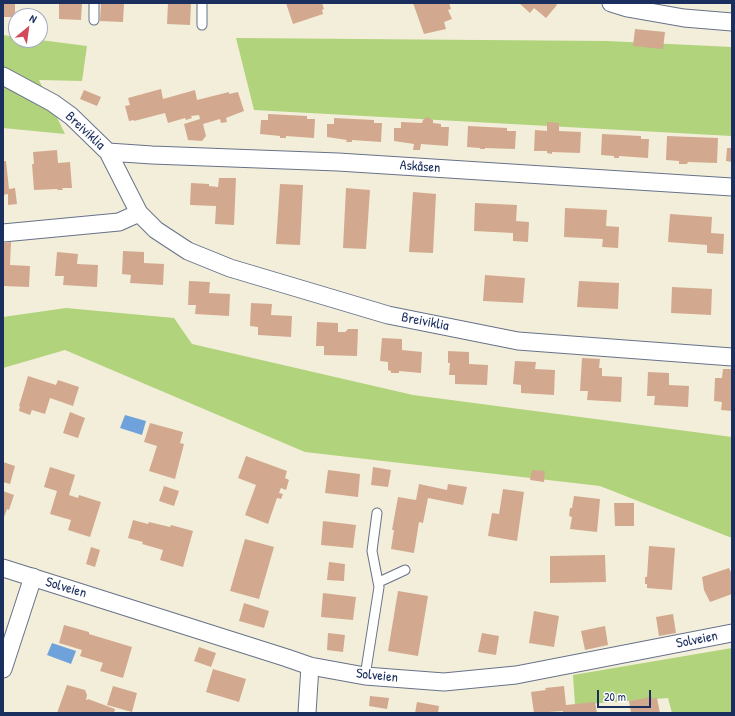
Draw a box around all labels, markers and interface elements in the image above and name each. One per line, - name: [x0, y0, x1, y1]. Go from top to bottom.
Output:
- north arrow: [8, 8, 48, 48]
- text: N: [27, 11, 39, 26]
- street label: Breiviklia: [62, 108, 108, 154]
- street label: Askåsen: [399, 157, 441, 177]
- street label: Breiviklia: [400, 309, 450, 335]
- street label: Solveien: [43, 574, 89, 602]
- street label: Solveien: [675, 628, 719, 652]
- street label: Solveien: [355, 665, 399, 687]
- scale bar: [599, 682, 653, 708]
- text: 20 m: [604, 688, 626, 705]

